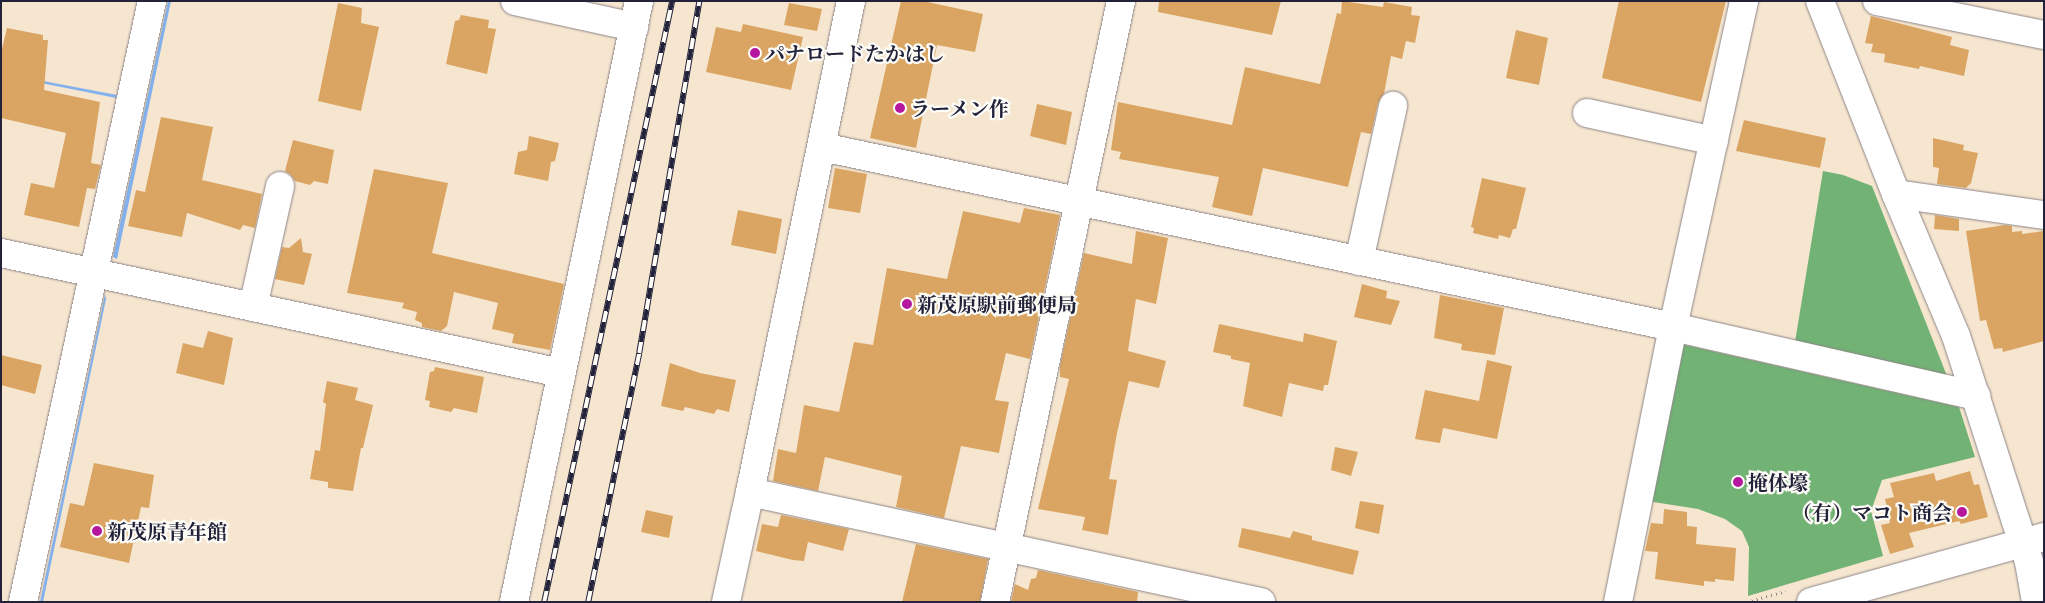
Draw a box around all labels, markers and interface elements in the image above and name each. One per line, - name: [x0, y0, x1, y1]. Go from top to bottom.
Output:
- place label: パナロードたかはし: [765, 41, 945, 65]
- marker: パナロードたかはし: [749, 47, 761, 59]
- place label: ラーメン作: [910, 96, 1010, 120]
- marker: ラーメン作: [894, 102, 906, 114]
- place label: 新茂原駅前郵便局: [917, 292, 1077, 316]
- marker: 新茂原駅前郵便局: [901, 298, 913, 310]
- place label: 掩体壕: [1748, 470, 1808, 494]
- marker: 掩体壕: [1732, 476, 1744, 488]
- place label: （有）マコト商会: [1792, 500, 1952, 524]
- marker: （有）マコト商会: [1956, 506, 1968, 518]
- place label: 新茂原青年館: [107, 519, 227, 543]
- marker: 新茂原青年館: [91, 525, 103, 537]

